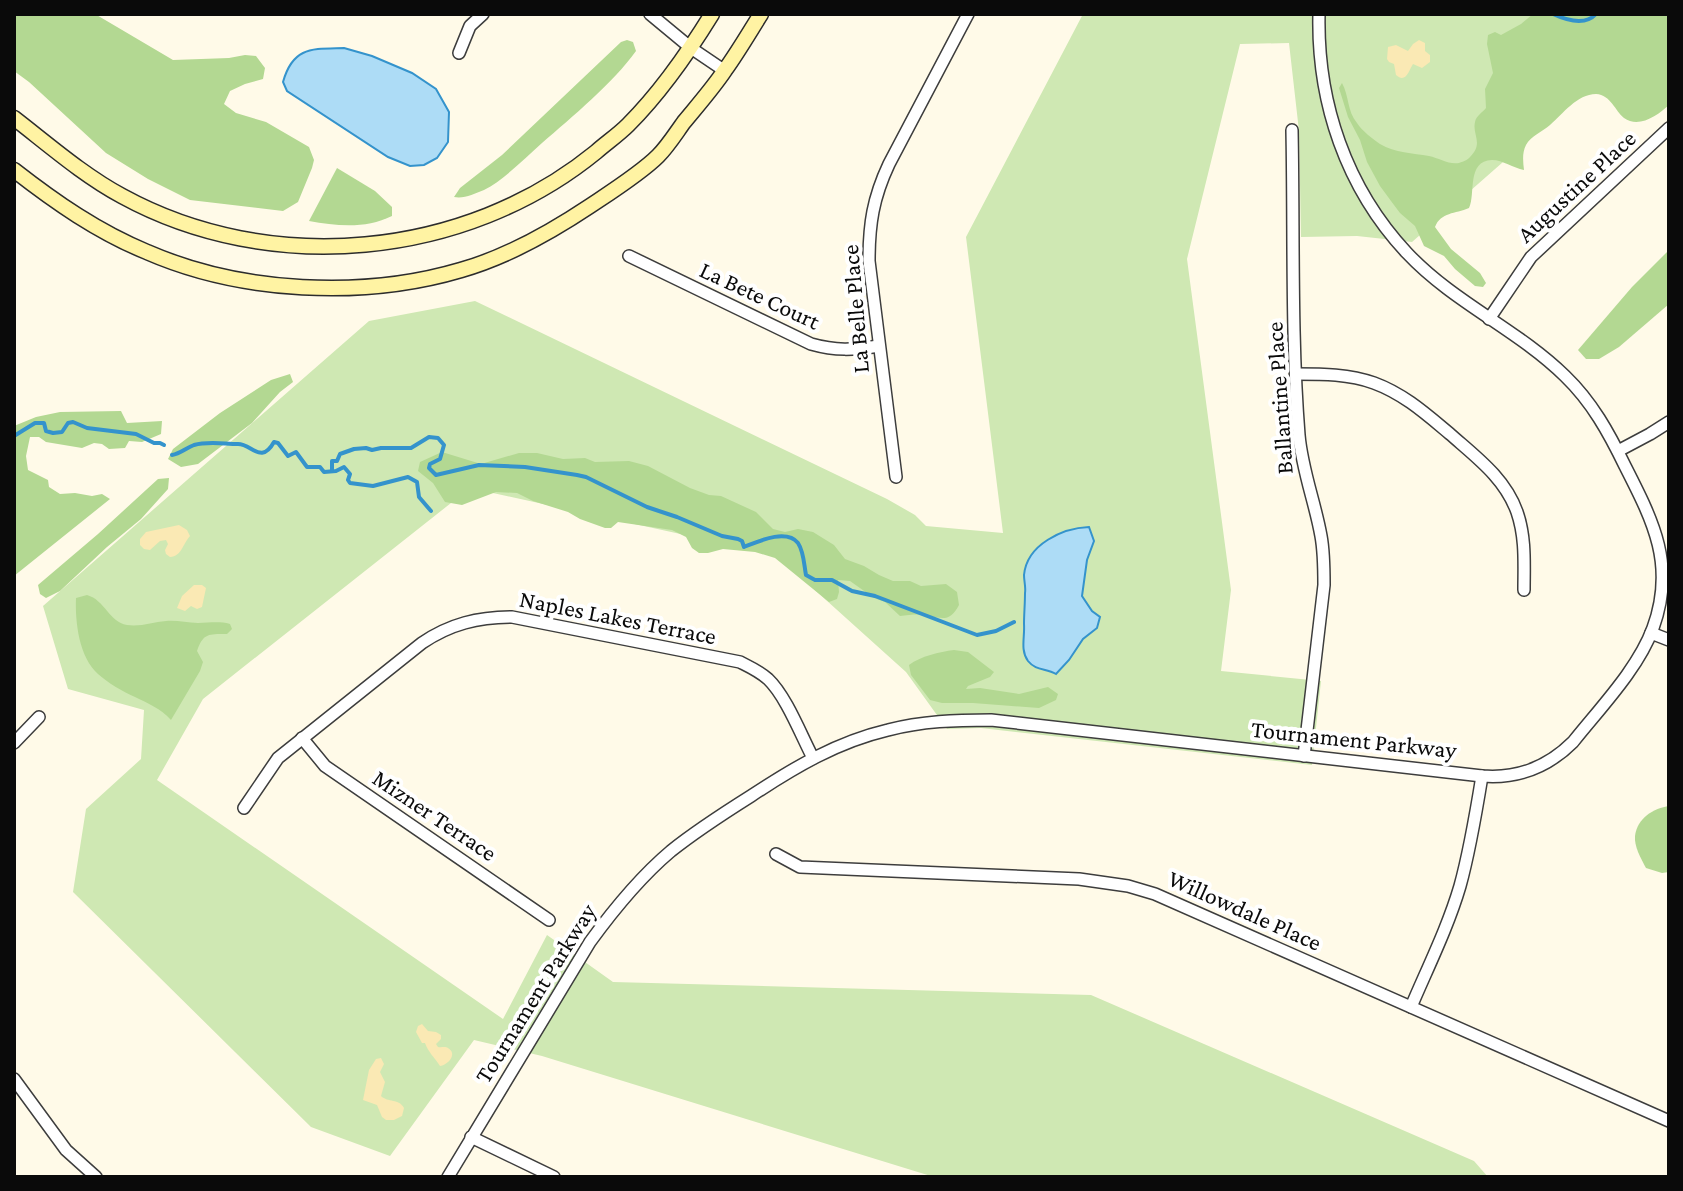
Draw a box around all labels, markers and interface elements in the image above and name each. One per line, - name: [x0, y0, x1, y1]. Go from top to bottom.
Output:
- street label: Augustine Place: [1511, 124, 1641, 248]
- street label: La Belle Place: [836, 244, 874, 374]
- street label: La Bete Court: [696, 255, 825, 335]
- street label: Ballantine Place: [1260, 321, 1298, 475]
- street label: Naples Lakes Terrace: [517, 585, 719, 649]
- street label: Tournament Parkway: [1250, 715, 1459, 763]
- street label: Mizner Terrace: [368, 764, 502, 866]
- street label: Willowdale Place: [1164, 864, 1326, 956]
- street label: Tournament Parkway: [469, 898, 602, 1088]

